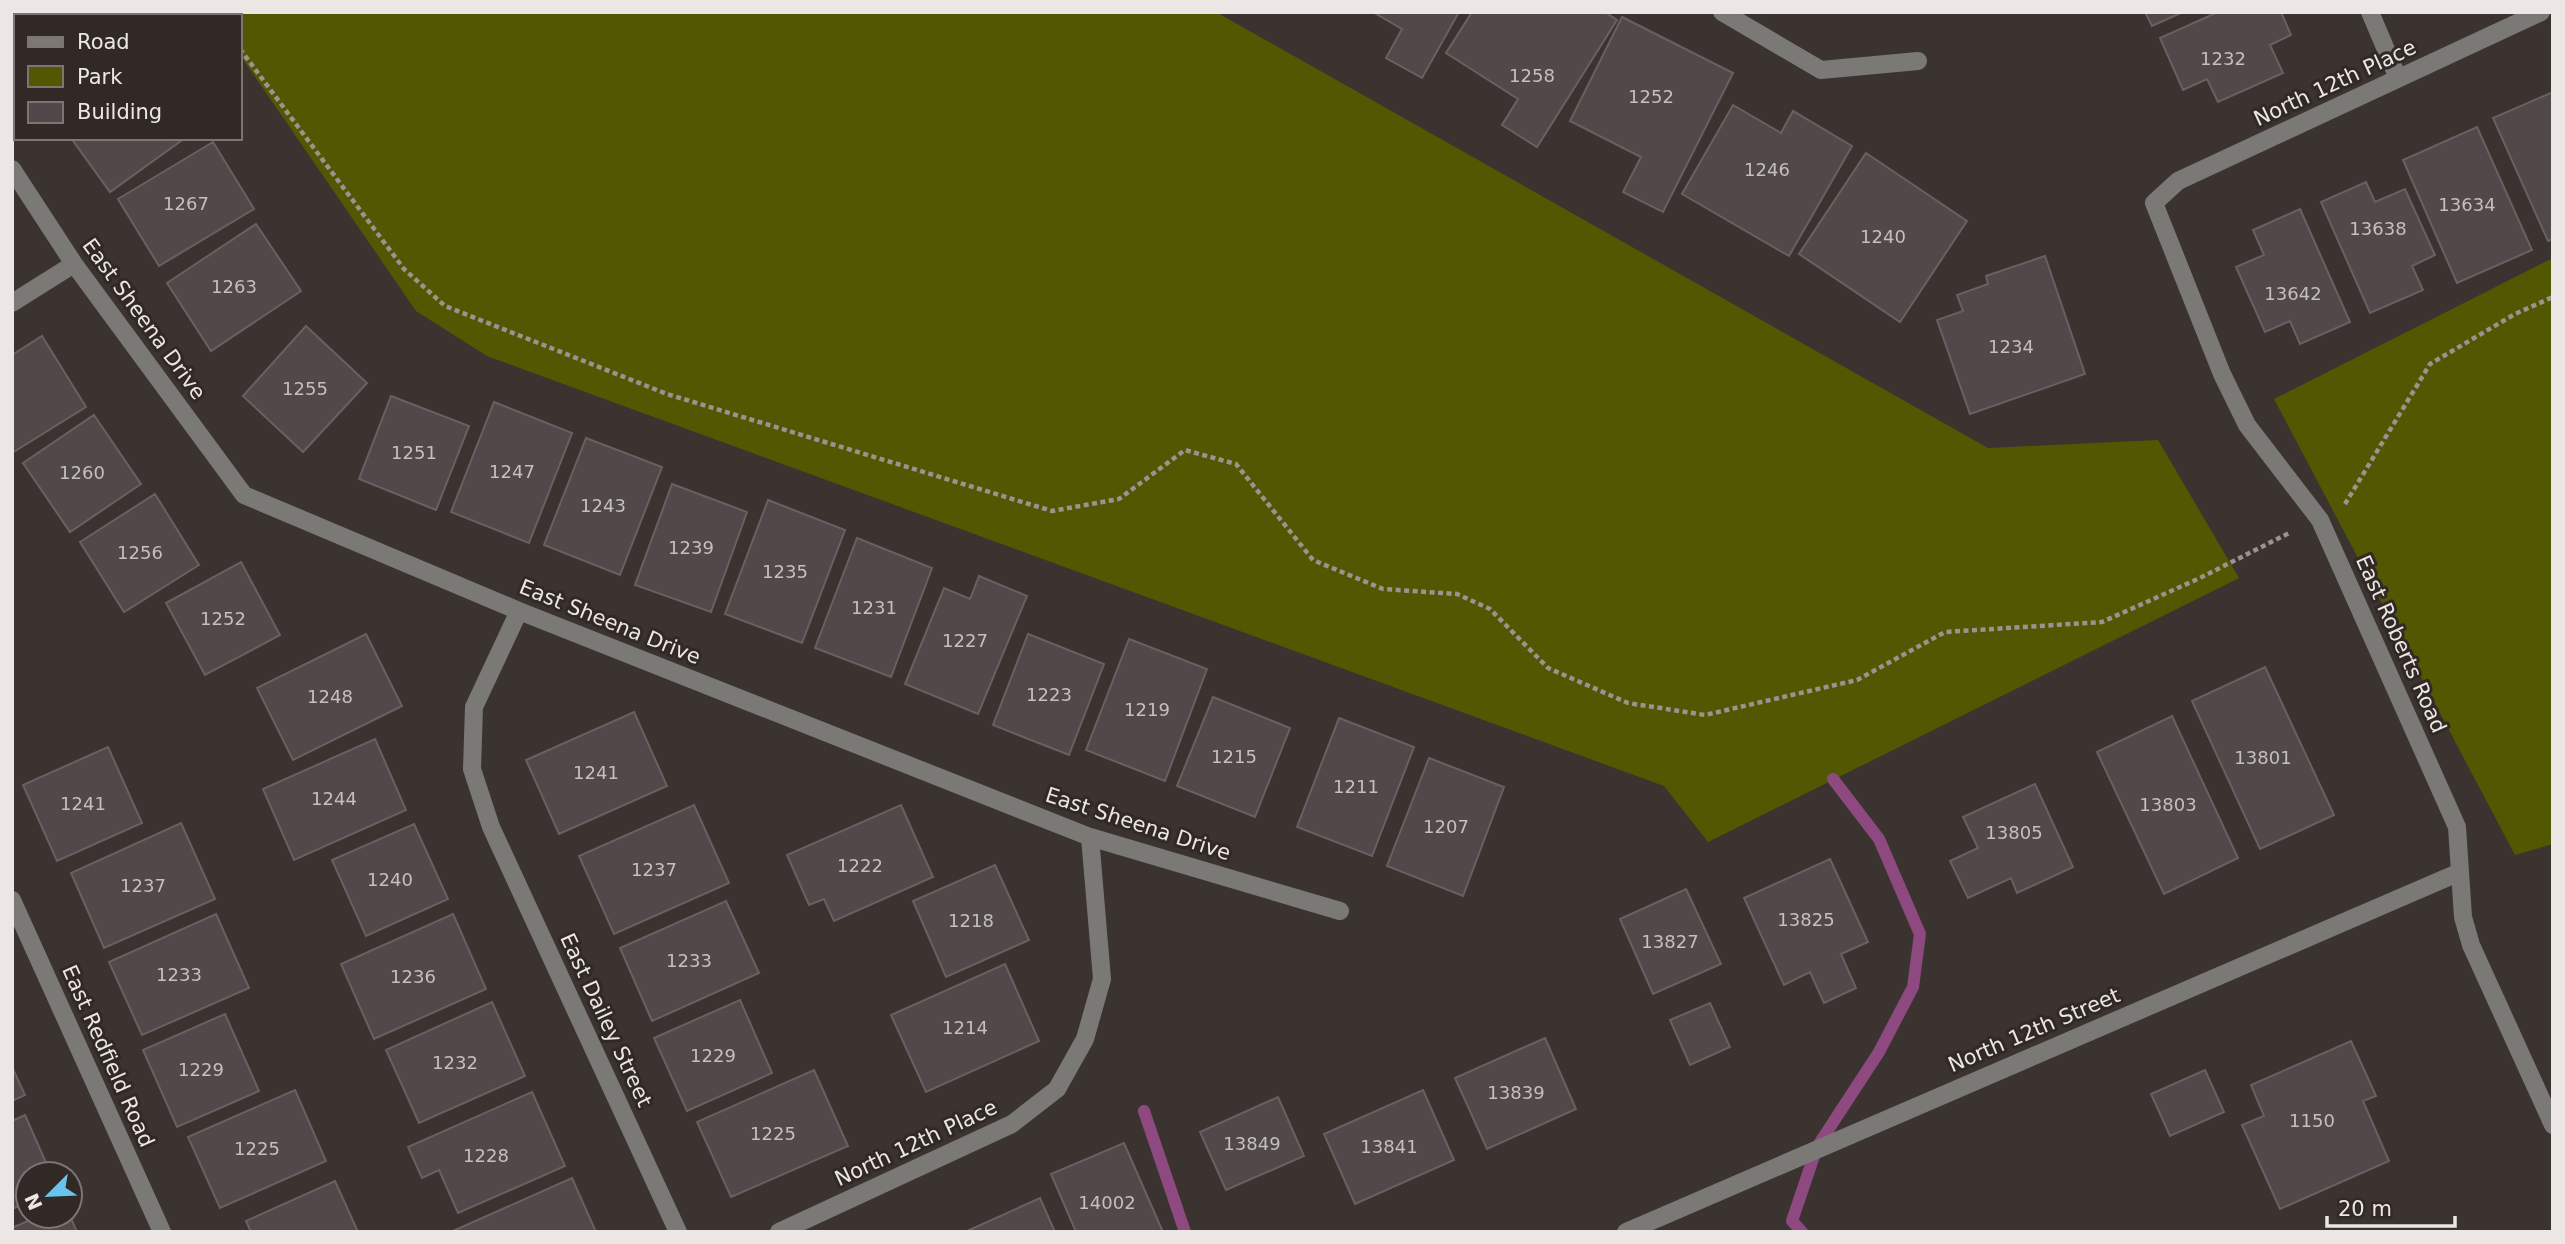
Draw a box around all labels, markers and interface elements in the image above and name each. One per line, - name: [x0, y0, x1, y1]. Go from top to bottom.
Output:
- legend: [14, 14, 242, 140]
- text: Road: [77, 30, 130, 54]
- street label: North 12th Place: [2250, 35, 2420, 131]
- house number: 1232: [2200, 48, 2246, 69]
- text: Park: [77, 65, 123, 89]
- house number: 1258: [1509, 65, 1555, 86]
- house number: 1252: [1628, 86, 1674, 107]
- text: Building: [77, 100, 162, 124]
- house number: 1246: [1744, 159, 1790, 180]
- house number: 1267: [163, 193, 209, 214]
- house number: 13634: [2438, 194, 2496, 215]
- house number: 13638: [2349, 218, 2407, 239]
- house number: 1240: [1860, 226, 1906, 247]
- street label: East Sheena Drive: [77, 234, 211, 404]
- house number: 1263: [211, 276, 257, 297]
- house number: 13642: [2264, 283, 2322, 304]
- house number: 1234: [1988, 336, 2034, 357]
- house number: 1255: [282, 378, 328, 399]
- house number: 1251: [391, 442, 437, 463]
- house number: 1247: [489, 461, 535, 482]
- house number: 1260: [59, 462, 105, 483]
- house number: 1243: [580, 495, 626, 516]
- house number: 1239: [668, 537, 714, 558]
- house number: 1256: [117, 542, 163, 563]
- street label: East Roberts Road: [2351, 551, 2451, 737]
- house number: 1235: [762, 561, 808, 582]
- street label: East Sheena Drive: [516, 575, 704, 669]
- house number: 1231: [851, 597, 897, 618]
- house number: 1252: [200, 608, 246, 629]
- house number: 1227: [942, 630, 988, 651]
- house number: 1223: [1026, 684, 1072, 705]
- house number: 1248: [307, 686, 353, 707]
- house number: 1219: [1124, 699, 1170, 720]
- house number: 1215: [1211, 746, 1257, 767]
- house number: 13801: [2234, 747, 2292, 768]
- house number: 1241: [573, 762, 619, 783]
- house number: 1211: [1333, 776, 1379, 797]
- street label: East Sheena Drive: [1042, 783, 1234, 865]
- house number: 1244: [311, 788, 357, 809]
- house number: 1241: [60, 793, 106, 814]
- house number: 13803: [2139, 794, 2197, 815]
- house number: 1207: [1423, 816, 1469, 837]
- house number: 13805: [1985, 822, 2043, 843]
- house number: 1222: [837, 855, 883, 876]
- house number: 1237: [631, 859, 677, 880]
- house number: 1240: [367, 869, 413, 890]
- house number: 1237: [120, 875, 166, 896]
- house number: 13825: [1777, 909, 1835, 930]
- house number: 1218: [948, 910, 994, 931]
- street label: East Dailey Street: [555, 929, 657, 1111]
- house number: 13827: [1641, 931, 1699, 952]
- house number: 1233: [666, 950, 712, 971]
- street label: East Redfield Road: [57, 961, 159, 1151]
- house number: 1233: [156, 964, 202, 985]
- house number: 1236: [390, 966, 436, 987]
- street label: North 12th Street: [1945, 983, 2123, 1077]
- house number: 1214: [942, 1017, 988, 1038]
- house number: 1229: [690, 1045, 736, 1066]
- house number: 1232: [432, 1052, 478, 1073]
- house number: 1229: [178, 1059, 224, 1080]
- house number: 13839: [1487, 1082, 1545, 1103]
- street label: North 12th Place: [831, 1095, 1001, 1191]
- house number: 1150: [2289, 1110, 2335, 1131]
- house number: 1225: [750, 1123, 796, 1144]
- house number: 13849: [1223, 1133, 1281, 1154]
- house number: 13841: [1360, 1136, 1418, 1157]
- house number: 1225: [234, 1138, 280, 1159]
- house number: 1228: [463, 1145, 509, 1166]
- north arrow: [14, 1160, 84, 1230]
- scale bar: [2327, 1184, 2455, 1228]
- text: N: [20, 1190, 47, 1214]
- house number: 14002: [1078, 1192, 1136, 1213]
- text: 20 m: [2338, 1197, 2392, 1221]

